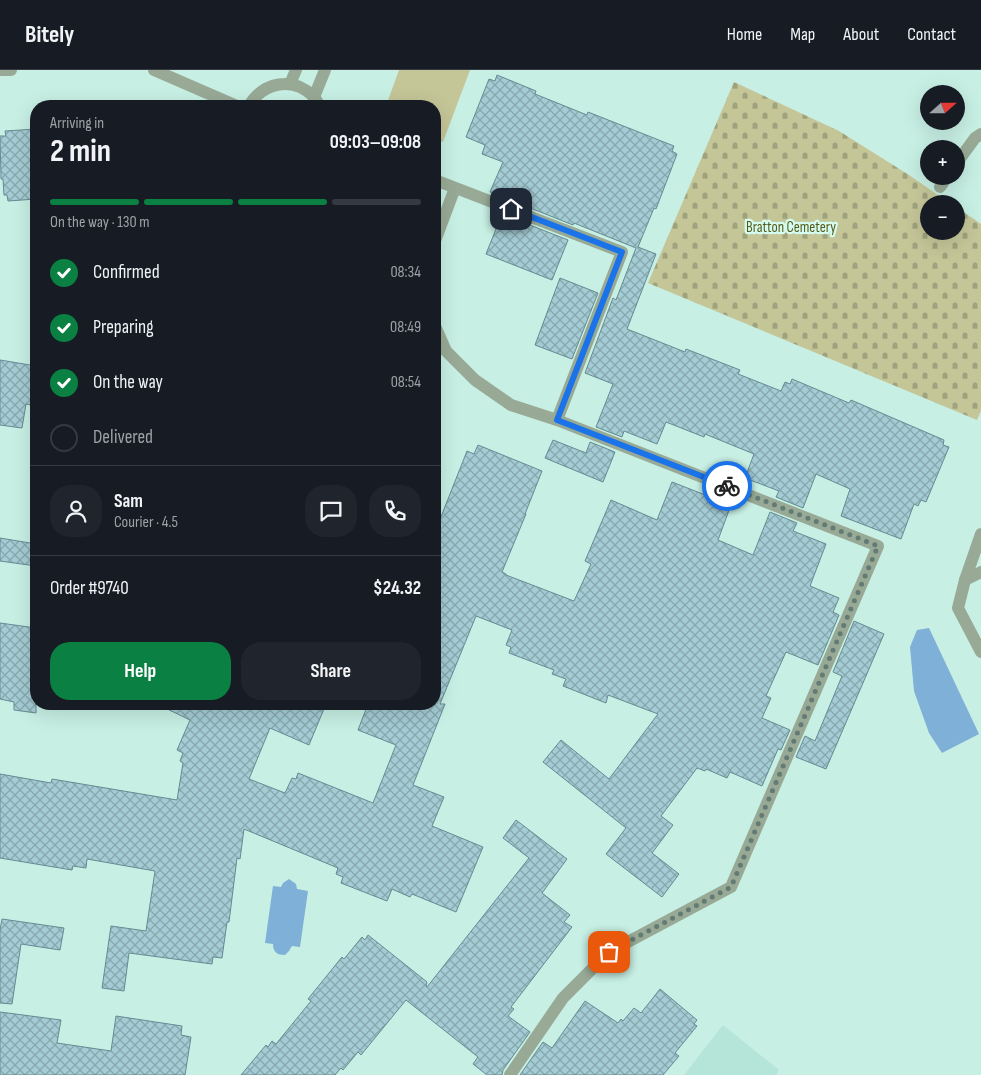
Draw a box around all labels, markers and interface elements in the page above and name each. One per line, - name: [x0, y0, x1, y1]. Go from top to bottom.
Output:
- text: Bitely: [25, 20, 74, 49]
- text: Home: [727, 24, 762, 45]
- text: Map: [790, 24, 815, 45]
- text: About: [843, 24, 879, 45]
- text: Contact: [907, 24, 956, 45]
- north arrow: [920, 85, 965, 130]
- map controls: [920, 85, 965, 240]
- text: Arriving in: [50, 114, 104, 133]
- text: 09:03–09:08: [330, 131, 421, 154]
- text: 2 min: [50, 132, 111, 171]
- button: +: [920, 140, 965, 185]
- pin: [490, 188, 532, 230]
- icon: home: [497, 195, 525, 223]
- button: −: [920, 195, 965, 240]
- text: On the way · 130 m: [50, 213, 149, 232]
- park label: Bratton Cemetery: [746, 218, 836, 237]
- icon: check: [50, 259, 78, 287]
- text: Confirmed: [93, 261, 160, 284]
- text: 08:34: [390, 263, 421, 282]
- icon: check: [50, 314, 78, 342]
- text: Preparing: [93, 316, 154, 339]
- text: 08:49: [390, 318, 421, 337]
- icon: check: [50, 369, 78, 397]
- text: On the way: [93, 371, 163, 394]
- text: 08:54: [391, 373, 421, 392]
- text: Delivered: [93, 426, 153, 449]
- courier: [702, 461, 752, 511]
- icon: bike: [713, 472, 741, 500]
- button: person: [50, 485, 102, 537]
- button: chat: [305, 485, 357, 537]
- button: phone: [369, 485, 421, 537]
- text: Sam: [114, 490, 143, 513]
- text: Courier · 4.5: [114, 513, 178, 532]
- text: Order #9740: [50, 577, 129, 600]
- text: $24.32: [373, 577, 421, 600]
- button: Help: [50, 642, 231, 700]
- button: Share: [241, 642, 421, 700]
- pin: [588, 931, 630, 973]
- icon: bag: [595, 938, 623, 966]

